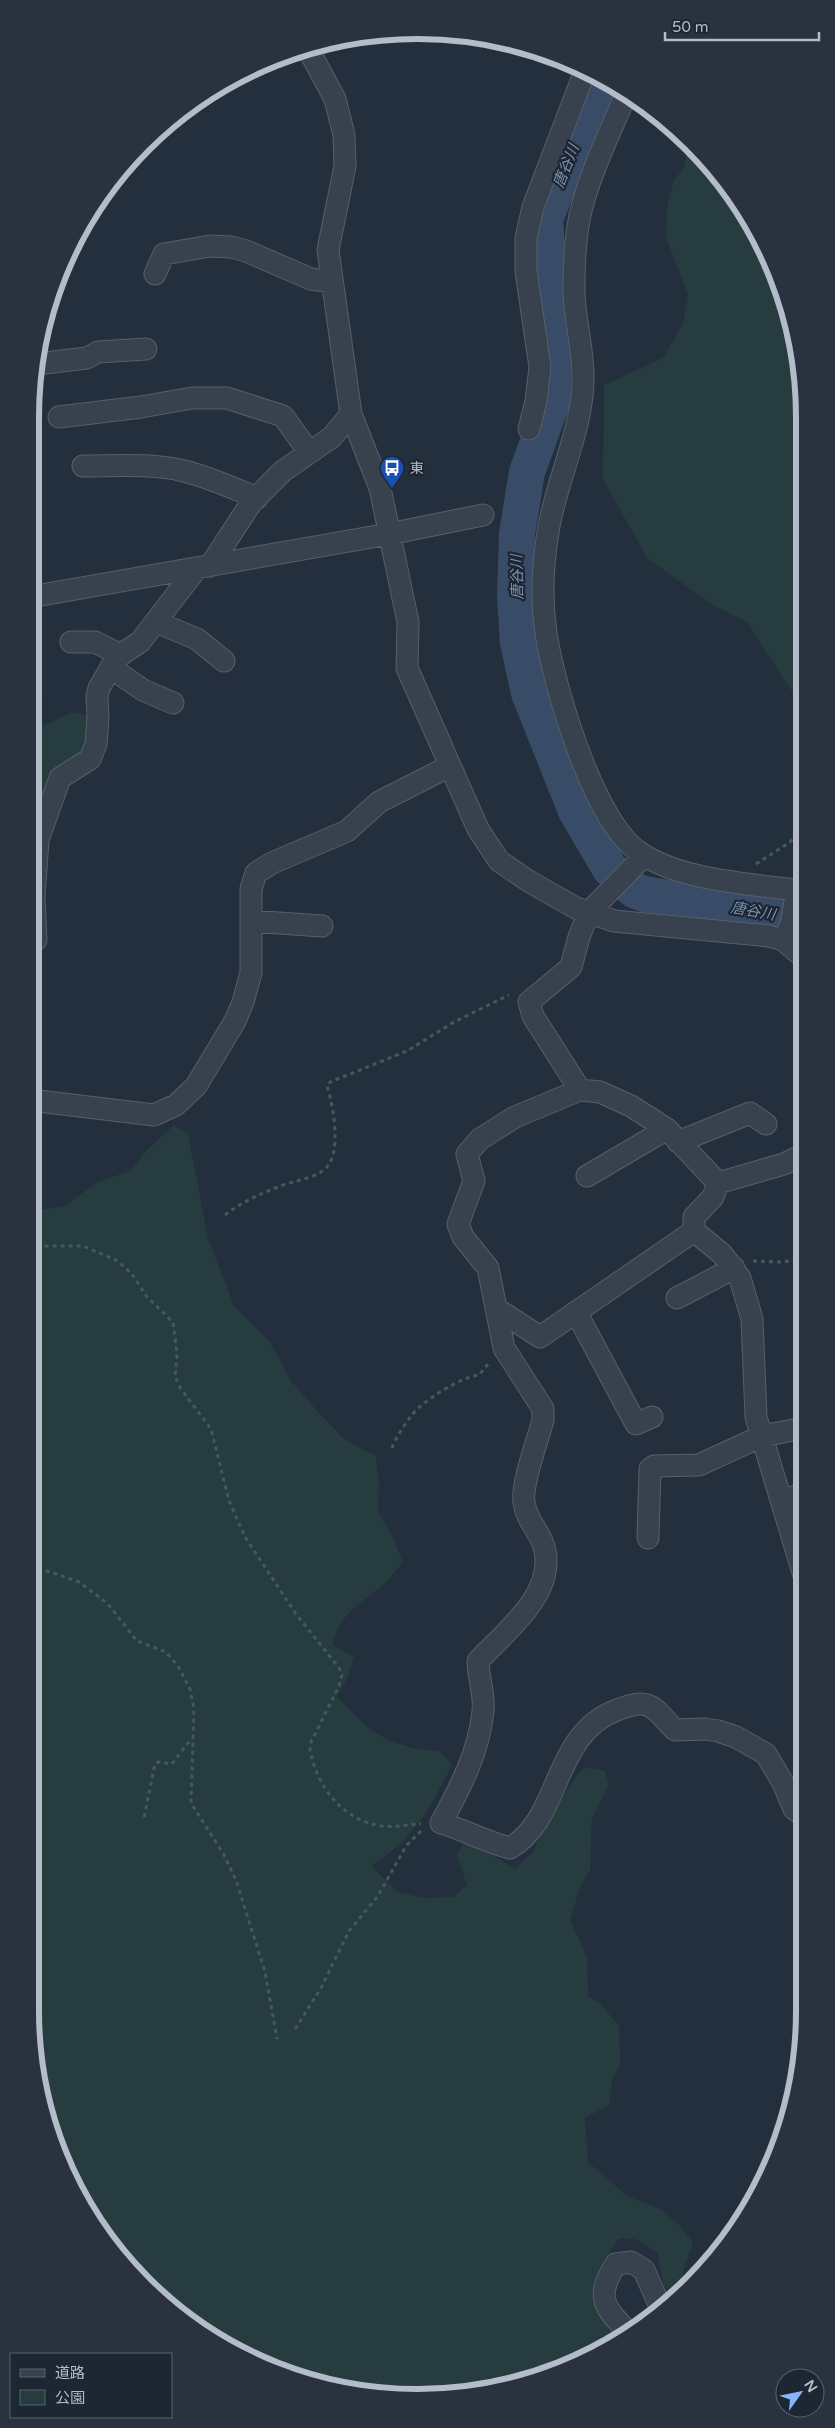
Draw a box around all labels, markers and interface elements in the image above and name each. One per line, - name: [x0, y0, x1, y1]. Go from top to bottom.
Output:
- scale bar: [665, 10, 819, 42]
- text: 50 m: [672, 18, 709, 36]
- water label: 唐谷川: [549, 140, 584, 190]
- bus stop icon: 東: [379, 455, 405, 489]
- place label: 東: [410, 460, 424, 477]
- water label: 唐谷川: [508, 552, 526, 600]
- water label: 唐谷川: [729, 898, 779, 924]
- legend: [10, 2353, 172, 2418]
- text: 道路: [55, 2364, 85, 2382]
- north arrow: [775, 2368, 825, 2418]
- text: N: [800, 2377, 821, 2396]
- text: 公園: [55, 2389, 85, 2407]

